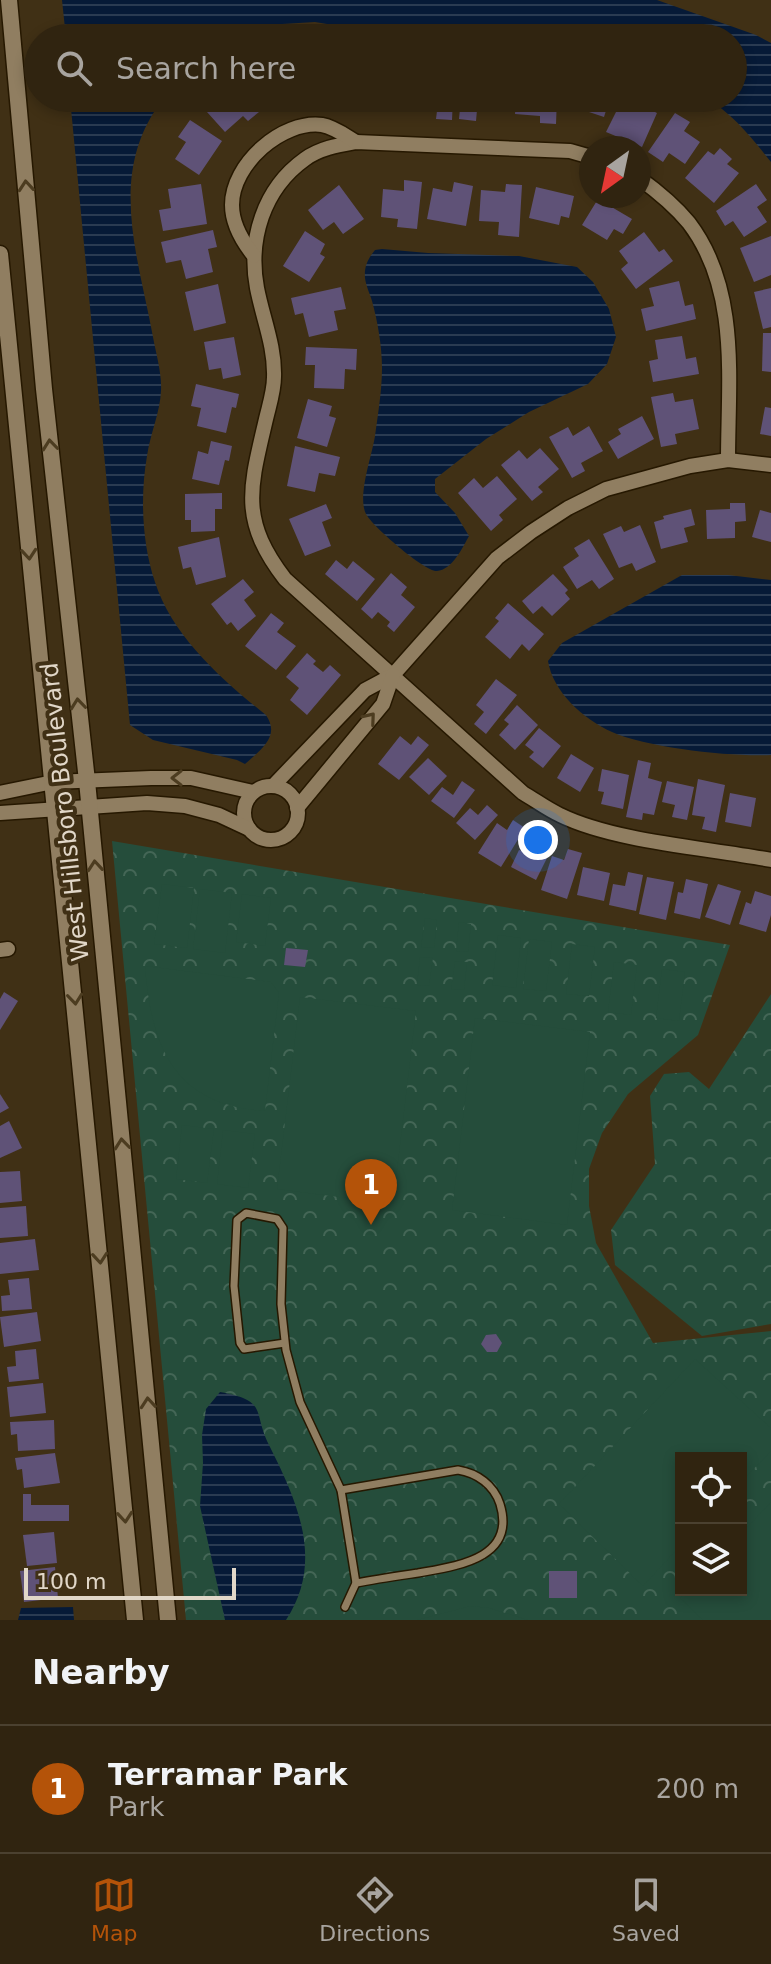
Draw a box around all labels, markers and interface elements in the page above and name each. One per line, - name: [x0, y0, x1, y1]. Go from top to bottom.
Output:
- search box: [24, 24, 747, 112]
- icon: search: [52, 46, 96, 90]
- text: Search here: [116, 51, 296, 86]
- north arrow: [579, 136, 651, 208]
- one-way arrow: [18, 180, 35, 193]
- one-way arrow: [42, 438, 59, 451]
- one-way arrow: [20, 548, 37, 561]
- street label: West Hillsboro Boulevard: [35, 661, 95, 963]
- one-way arrow: [70, 697, 87, 710]
- one-way arrow: [360, 713, 375, 727]
- one-way arrow: [170, 769, 183, 787]
- your location: [518, 820, 558, 860]
- one-way arrow: [86, 859, 103, 872]
- one-way arrow: [67, 993, 84, 1006]
- one-way arrow: [114, 1137, 131, 1150]
- pin: 1: [345, 1159, 397, 1225]
- one-way arrow: [92, 1252, 109, 1265]
- one-way arrow: [139, 1396, 156, 1409]
- map controls: [675, 1452, 747, 1596]
- button: locate: [675, 1452, 747, 1524]
- one-way arrow: [116, 1510, 133, 1523]
- button: layers: [675, 1524, 747, 1596]
- scale bar: [24, 1564, 236, 1600]
- text: 100 m: [36, 1569, 106, 1594]
- text: Nearby: [32, 1652, 170, 1692]
- text: Terramar Park: [108, 1757, 348, 1792]
- text: 1: [49, 1774, 67, 1804]
- text: 200 m: [656, 1774, 739, 1804]
- text: Park: [108, 1792, 164, 1822]
- tab: Map: [91, 1873, 137, 1946]
- tab: Directions: [319, 1873, 430, 1946]
- tab: Saved: [612, 1873, 680, 1946]

